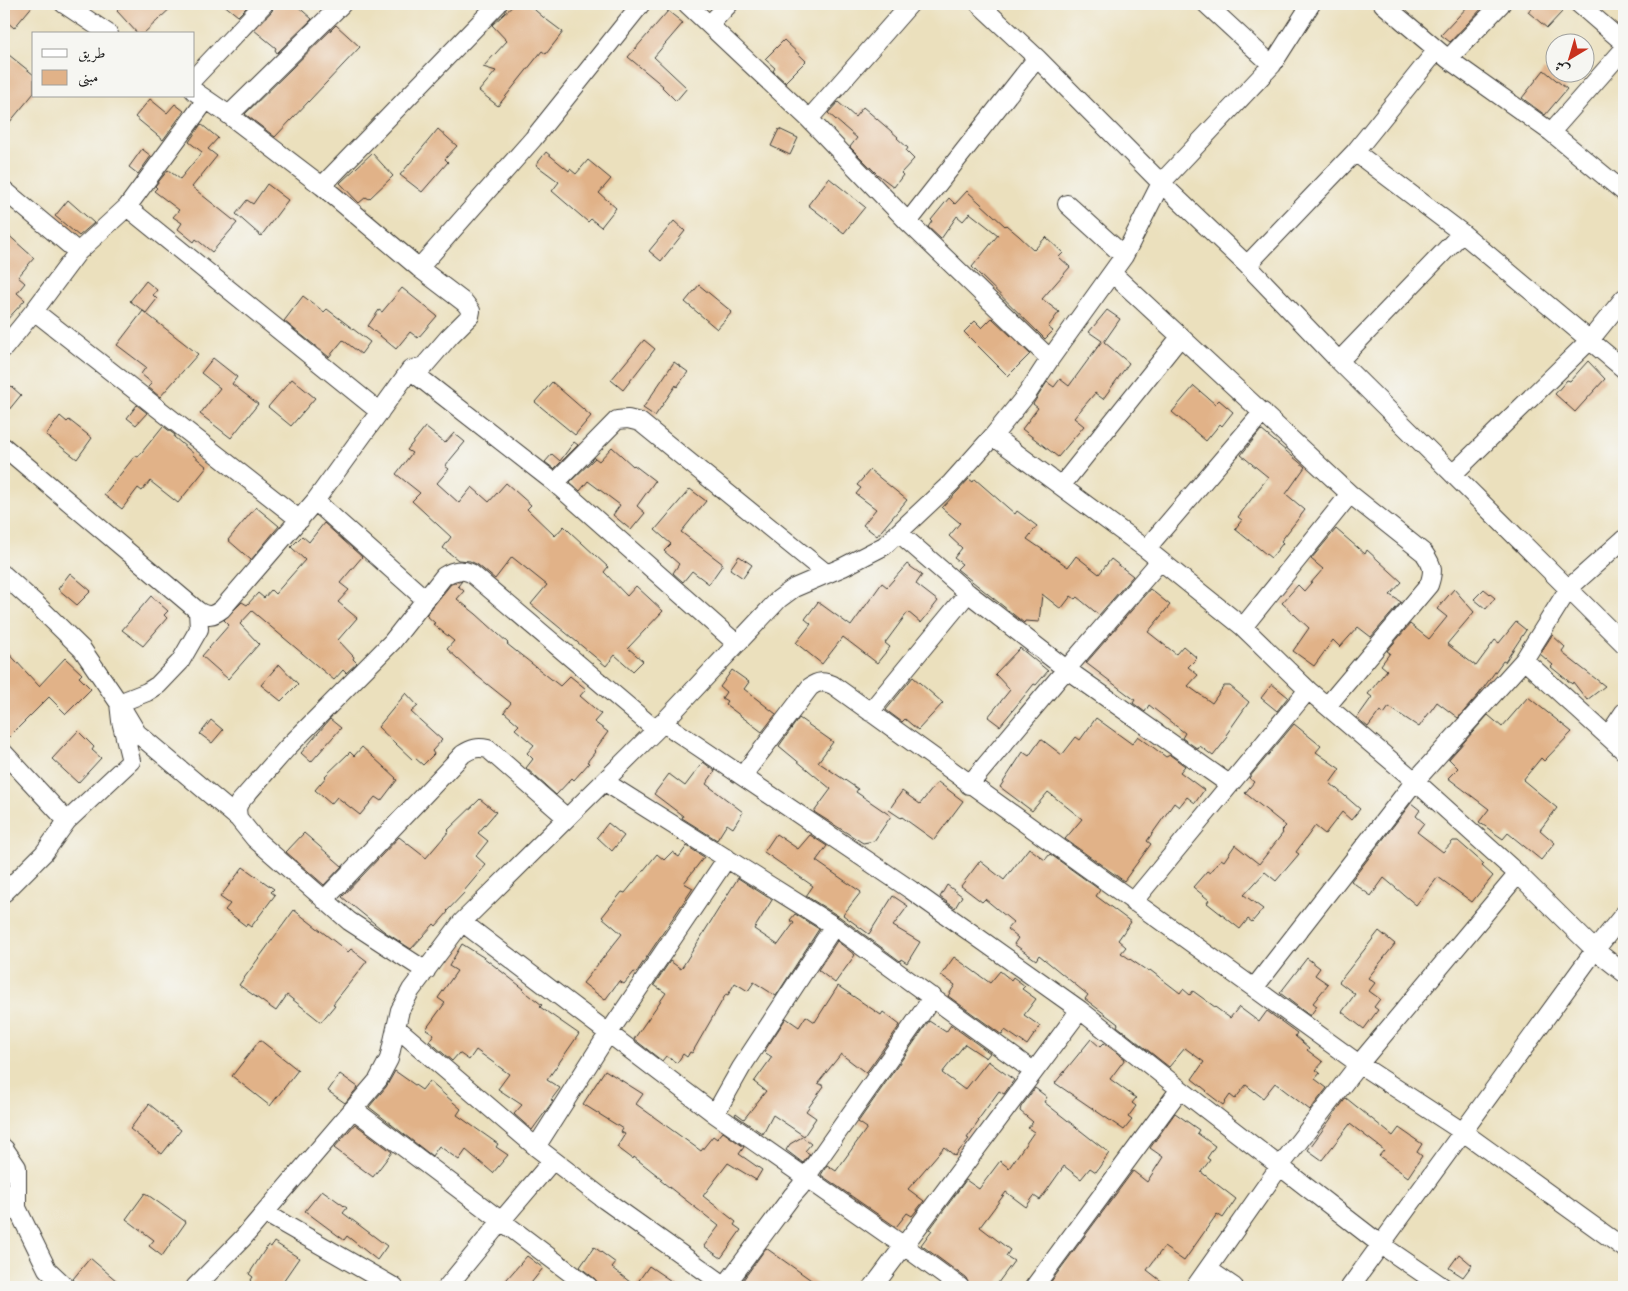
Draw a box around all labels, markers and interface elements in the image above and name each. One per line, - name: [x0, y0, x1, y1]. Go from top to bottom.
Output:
- legend: [32, 32, 195, 98]
- north arrow: [1546, 32, 1596, 82]
- text: طريق: [78, 43, 105, 63]
- text: ش: [1551, 57, 1573, 80]
- text: مبنى: [78, 67, 98, 88]

